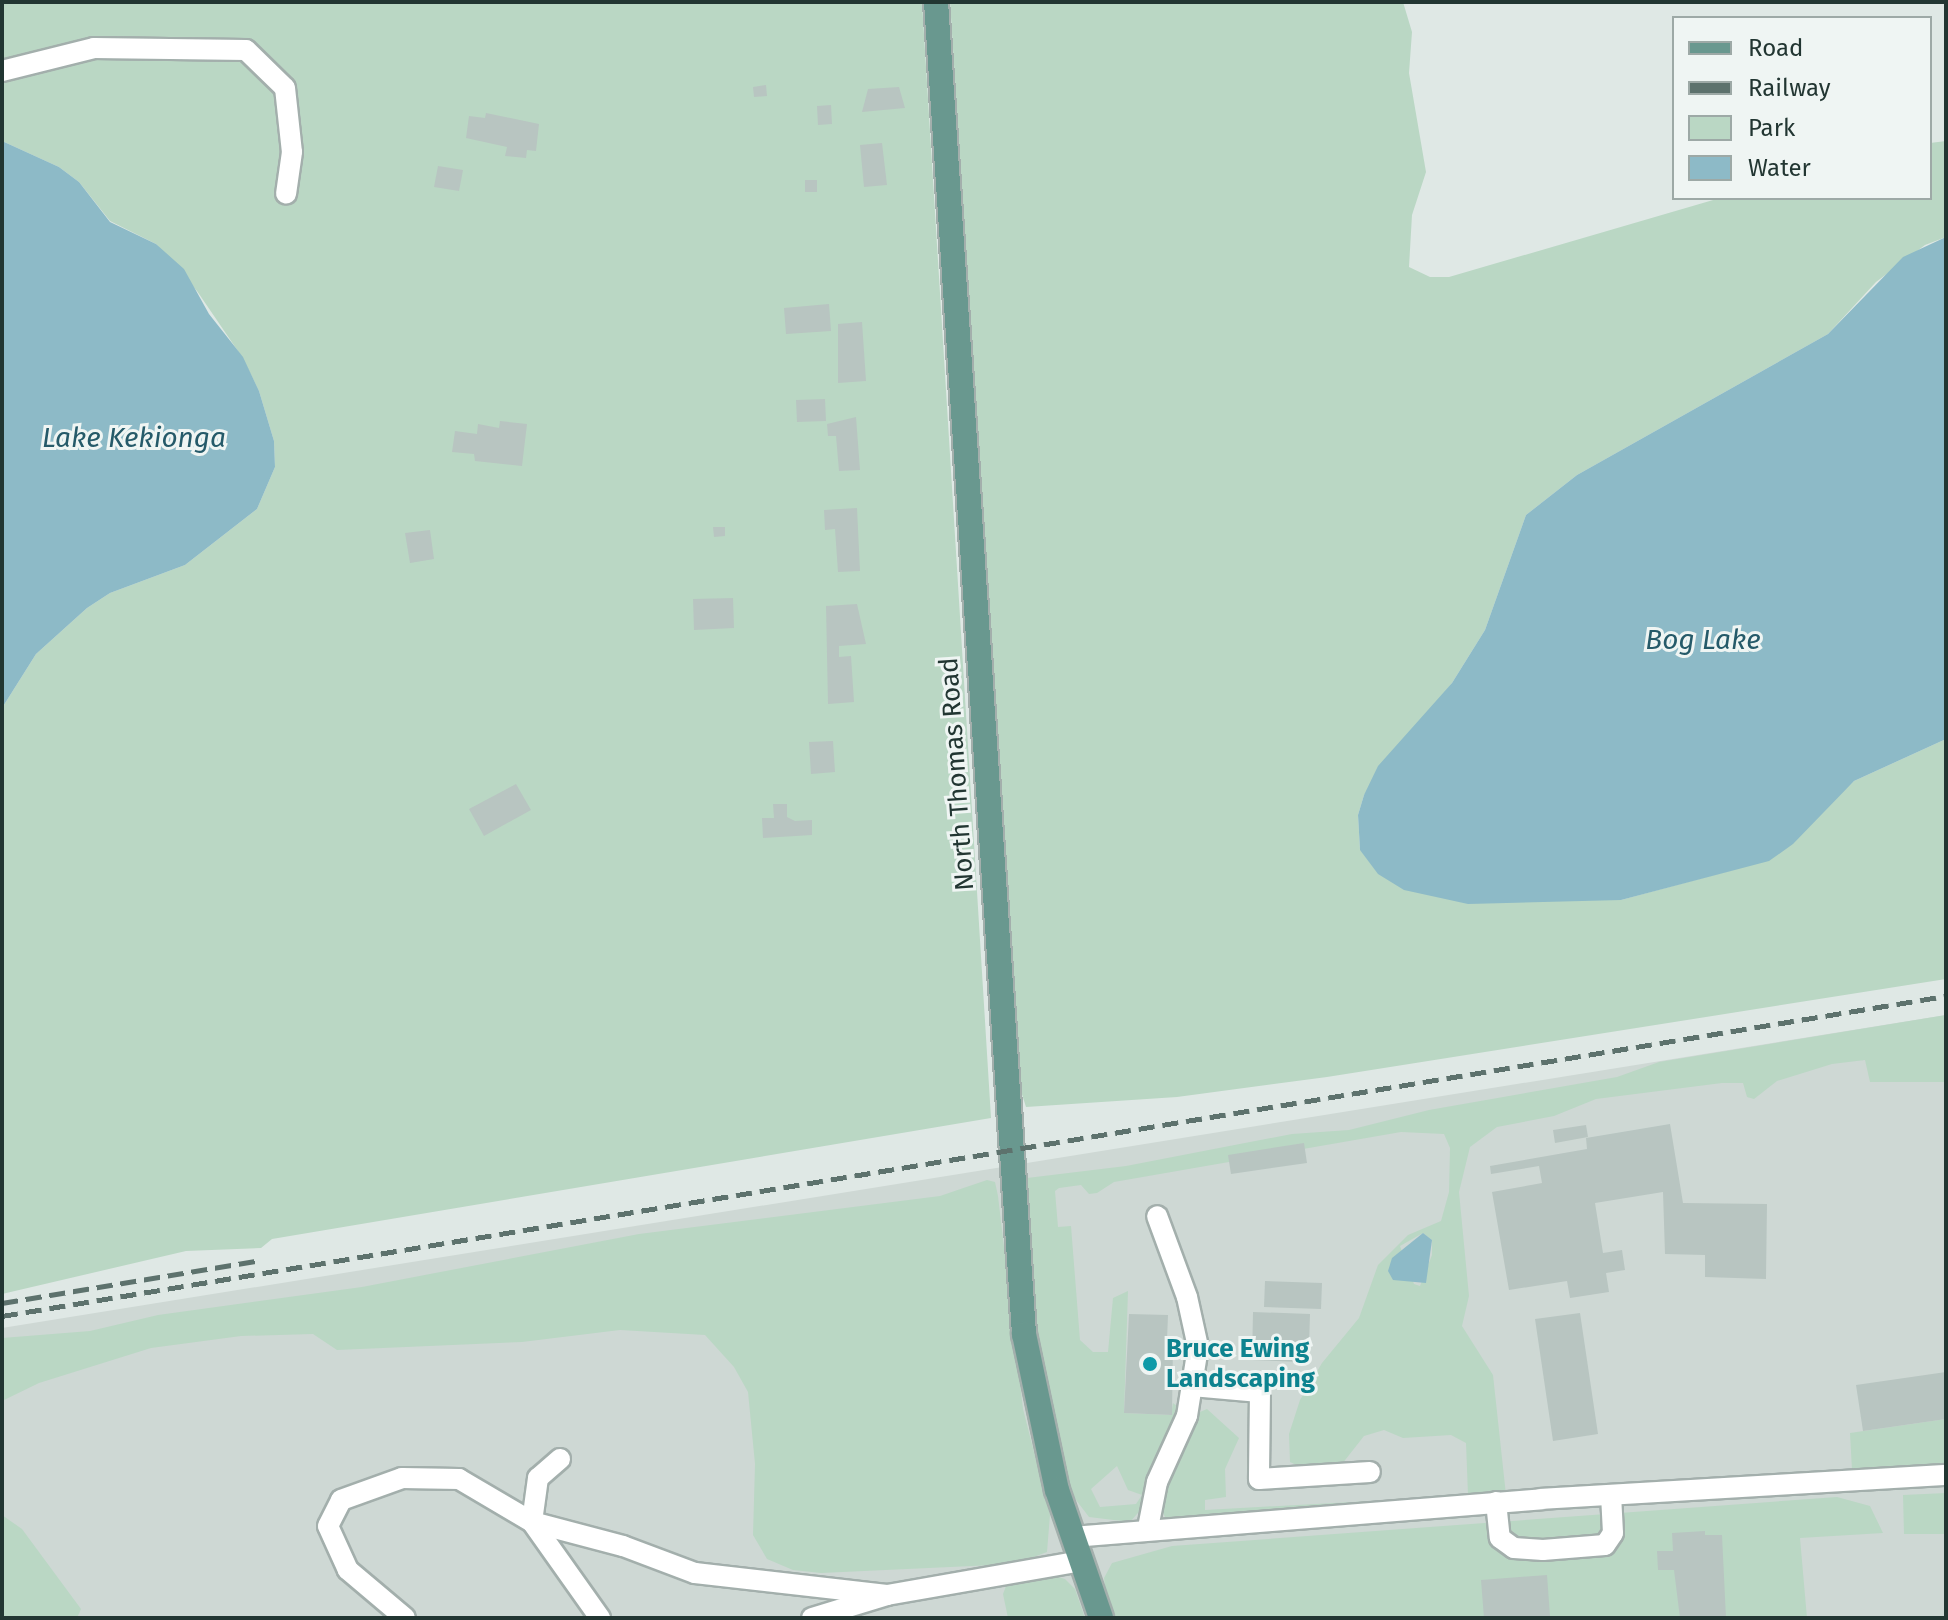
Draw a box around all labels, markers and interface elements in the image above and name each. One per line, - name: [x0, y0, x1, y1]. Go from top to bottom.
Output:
- legend: [1672, 16, 1932, 200]
- text: Road: [1748, 34, 1803, 62]
- text: Railway: [1748, 74, 1831, 102]
- text: Park: [1748, 114, 1795, 142]
- text: Water: [1748, 154, 1811, 182]
- water label: Lake Kekionga: [42, 421, 226, 455]
- water label: Bog Lake: [1645, 623, 1761, 657]
- street label: North Thomas Road: [933, 656, 981, 892]
- place label: Bruce Ewing Landscaping: [1166, 1333, 1315, 1394]
- marker: Bruce Ewing Landscaping: [1141, 1355, 1159, 1373]

